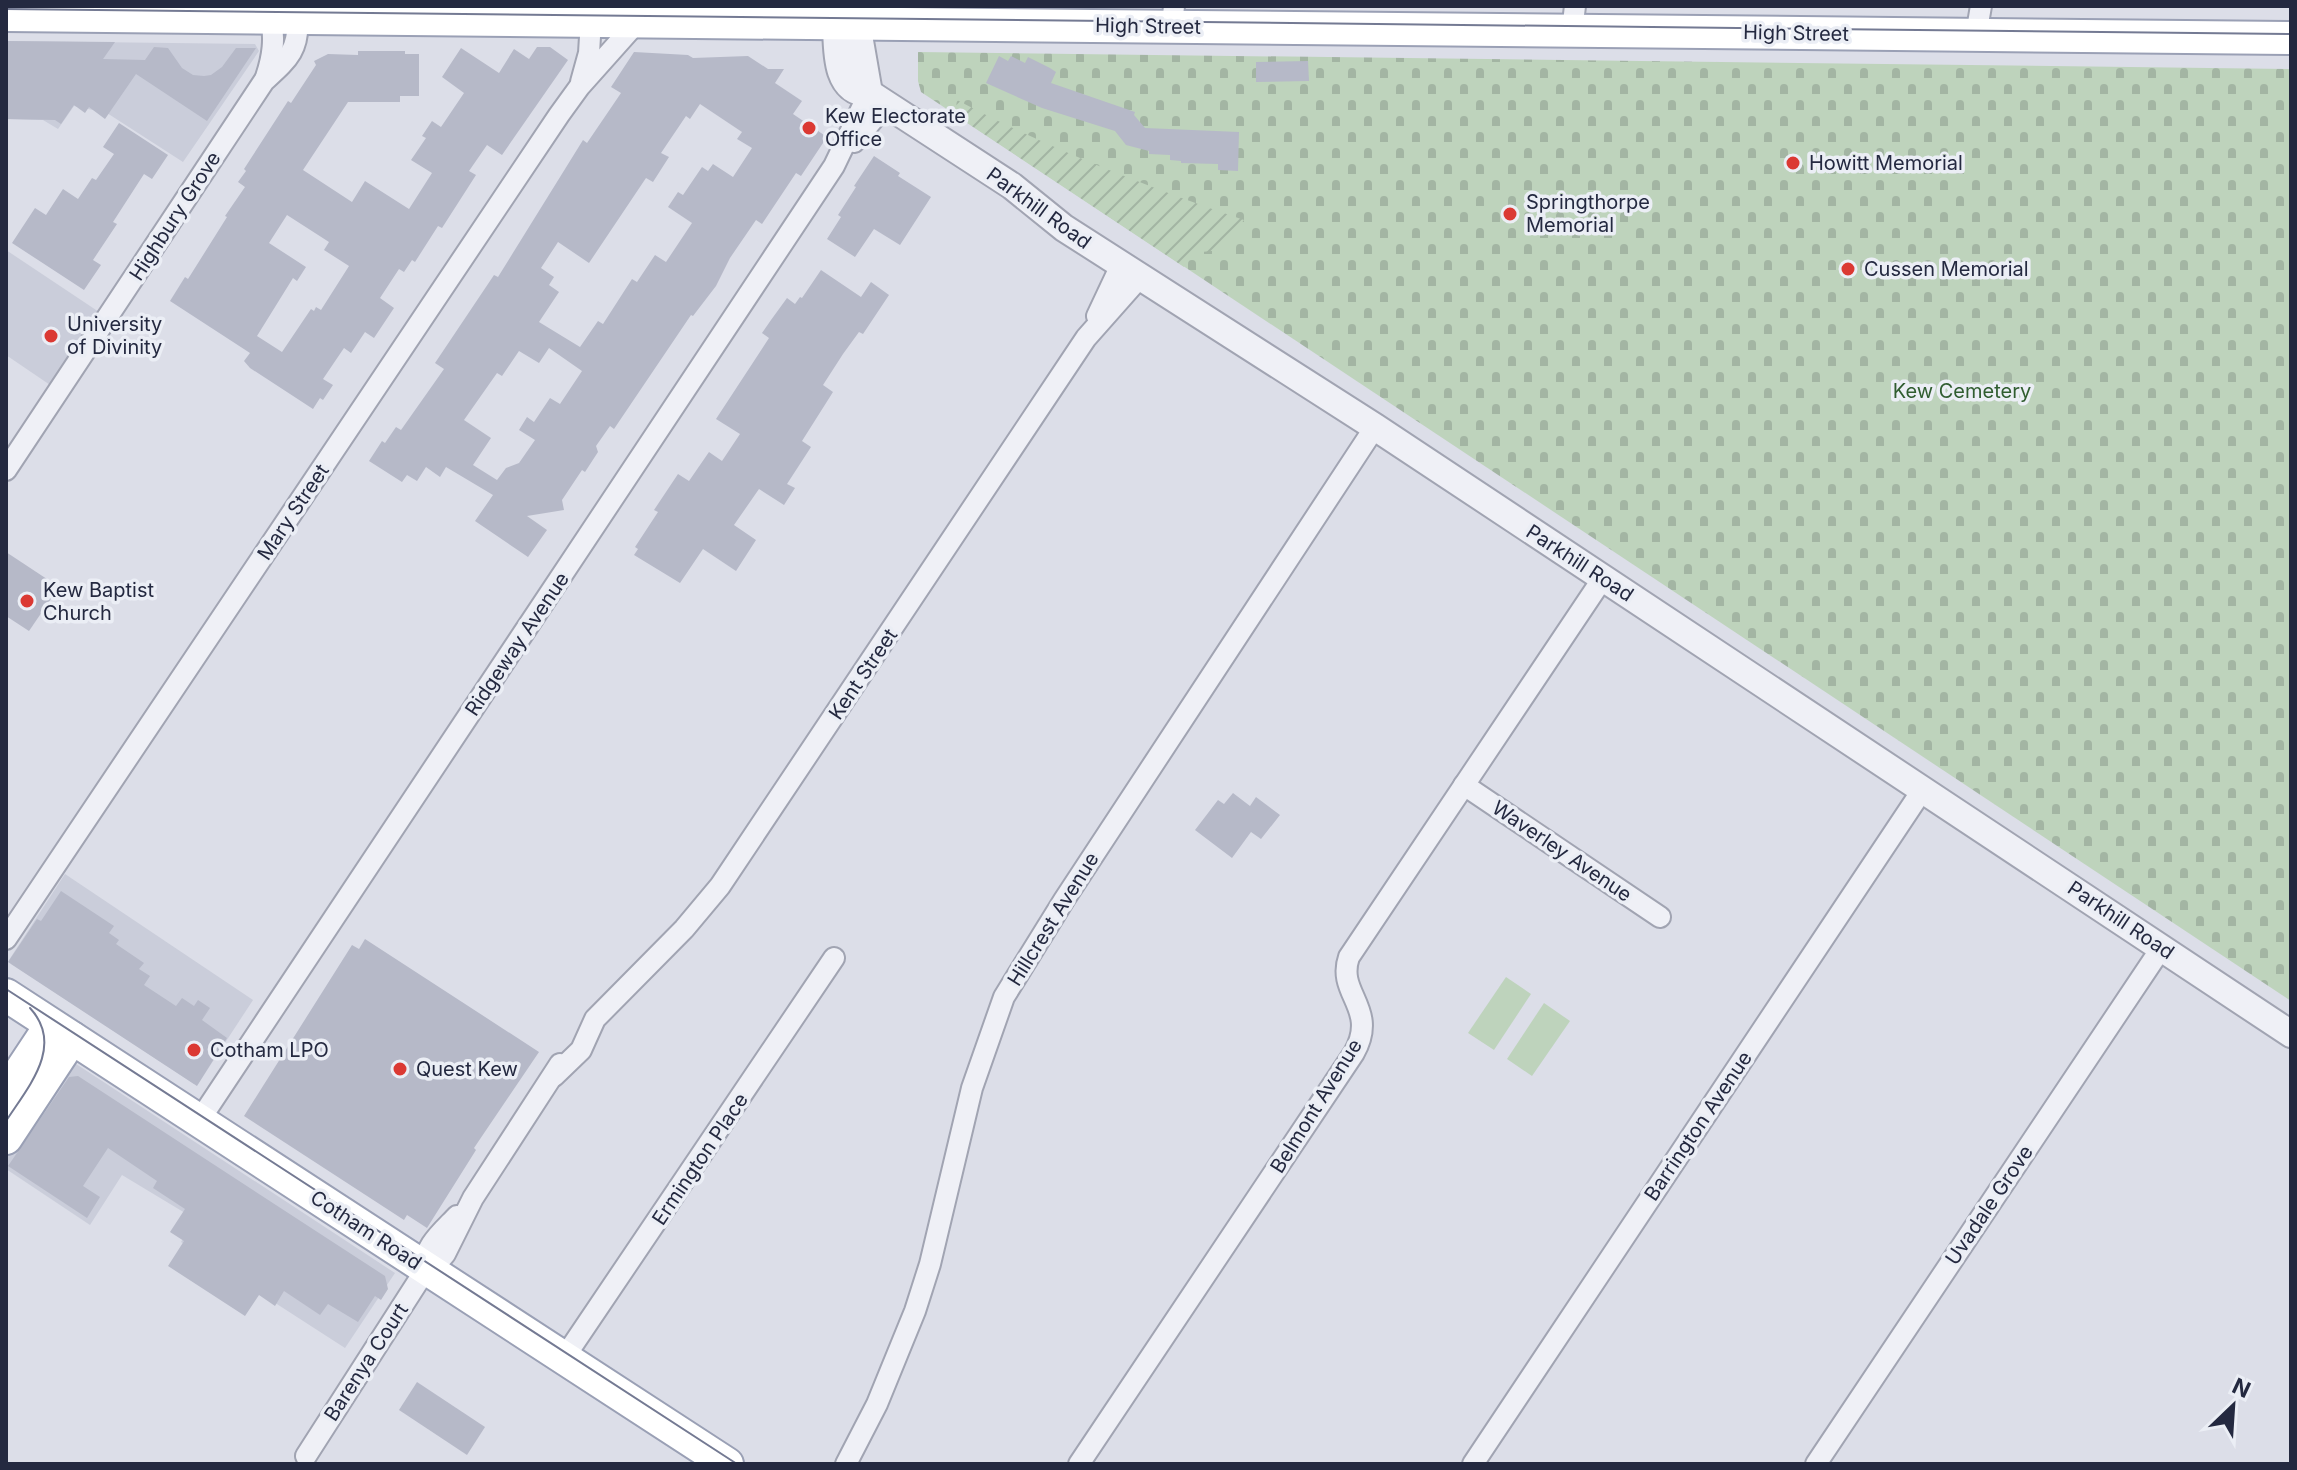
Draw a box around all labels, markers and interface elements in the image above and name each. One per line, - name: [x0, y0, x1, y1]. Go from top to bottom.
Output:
- street label: High Street: [1095, 13, 1202, 39]
- street label: High Street: [1743, 20, 1850, 46]
- place label: Kew Electorate Office: [825, 104, 966, 151]
- marker: Kew Electorate Office: [800, 119, 818, 137]
- street label: Highbury Grove: [124, 147, 226, 285]
- place label: Howitt Memorial: [1809, 151, 1963, 175]
- marker: Howitt Memorial: [1784, 154, 1802, 172]
- street label: Parkhill Road: [982, 162, 1096, 254]
- place label: Springthorpe Memorial: [1526, 190, 1650, 237]
- marker: Springthorpe Memorial: [1501, 205, 1519, 223]
- place label: Cussen Memorial: [1864, 257, 2029, 281]
- marker: Cussen Memorial: [1839, 260, 1857, 278]
- place label: University of Divinity: [67, 312, 162, 359]
- marker: University of Divinity: [42, 327, 60, 345]
- park label: Kew Cemetery: [1893, 379, 2031, 403]
- street label: Mary Street: [252, 459, 334, 564]
- street label: Parkhill Road: [1522, 519, 1638, 607]
- street label: Ridgeway Avenue: [460, 568, 574, 720]
- place label: Kew Baptist Church: [43, 578, 154, 625]
- marker: Kew Baptist Church: [18, 592, 36, 610]
- street label: Kent Street: [824, 624, 902, 724]
- street label: Waverley Avenue: [1488, 795, 1636, 907]
- street label: Hillcrest Avenue: [1002, 848, 1104, 990]
- street label: Parkhill Road: [2063, 876, 2179, 964]
- street label: Belmont Avenue: [1265, 1035, 1367, 1177]
- place label: Cotham LPO: [210, 1038, 329, 1062]
- marker: Cotham LPO: [185, 1041, 203, 1059]
- street label: Barrington Avenue: [1639, 1047, 1757, 1205]
- place label: Quest Kew: [416, 1057, 518, 1081]
- marker: Quest Kew: [391, 1060, 409, 1078]
- street label: Ermington Place: [647, 1088, 753, 1230]
- street label: Uvadale Grove: [1940, 1141, 2038, 1269]
- street label: Cotham Road: [306, 1185, 426, 1275]
- street label: Barenya Court: [319, 1298, 413, 1425]
- north arrow: [2193, 1366, 2273, 1446]
- text: N: [2228, 1373, 2255, 1403]

